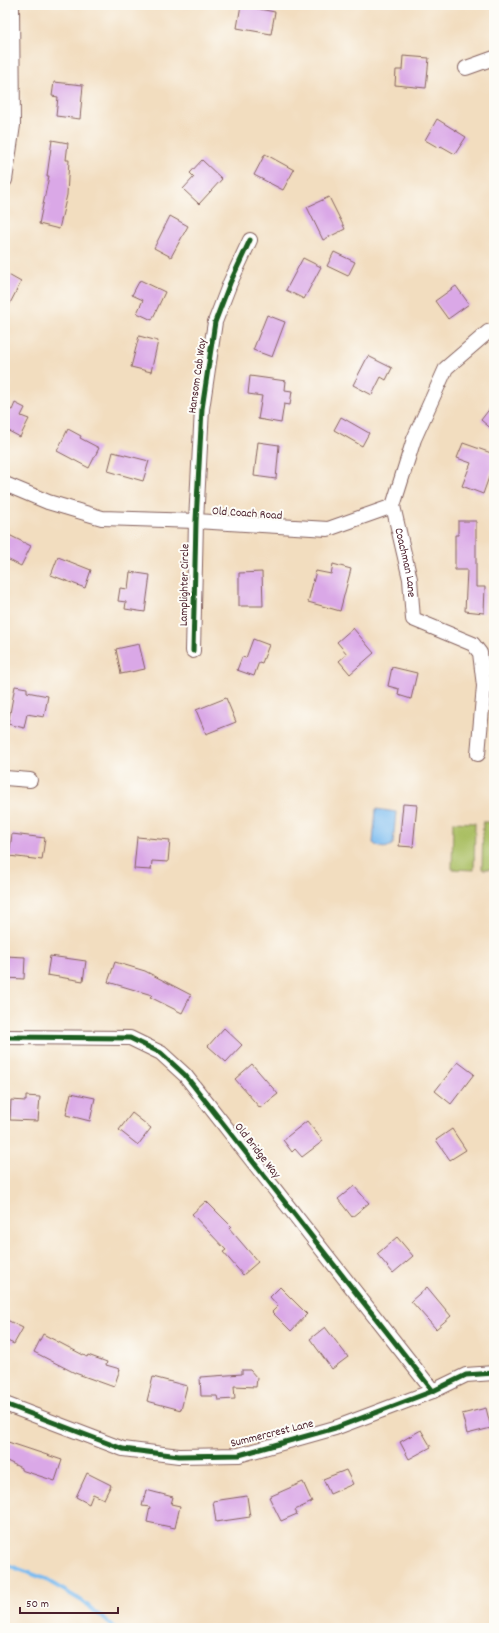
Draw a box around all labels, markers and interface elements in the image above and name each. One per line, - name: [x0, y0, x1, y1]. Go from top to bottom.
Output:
- street label: Hansom Cab Way: [184, 336, 212, 415]
- street label: Old Coach Road: [211, 503, 283, 525]
- street label: Coachman Lane: [390, 526, 420, 598]
- street label: Lamplighter Circle: [176, 544, 194, 626]
- street label: Old Bridge Way: [230, 1119, 285, 1183]
- street label: Summercrest Lane: [229, 1415, 315, 1453]
- scale bar: [20, 1589, 118, 1615]
- text: 50 m: [26, 1596, 49, 1613]

